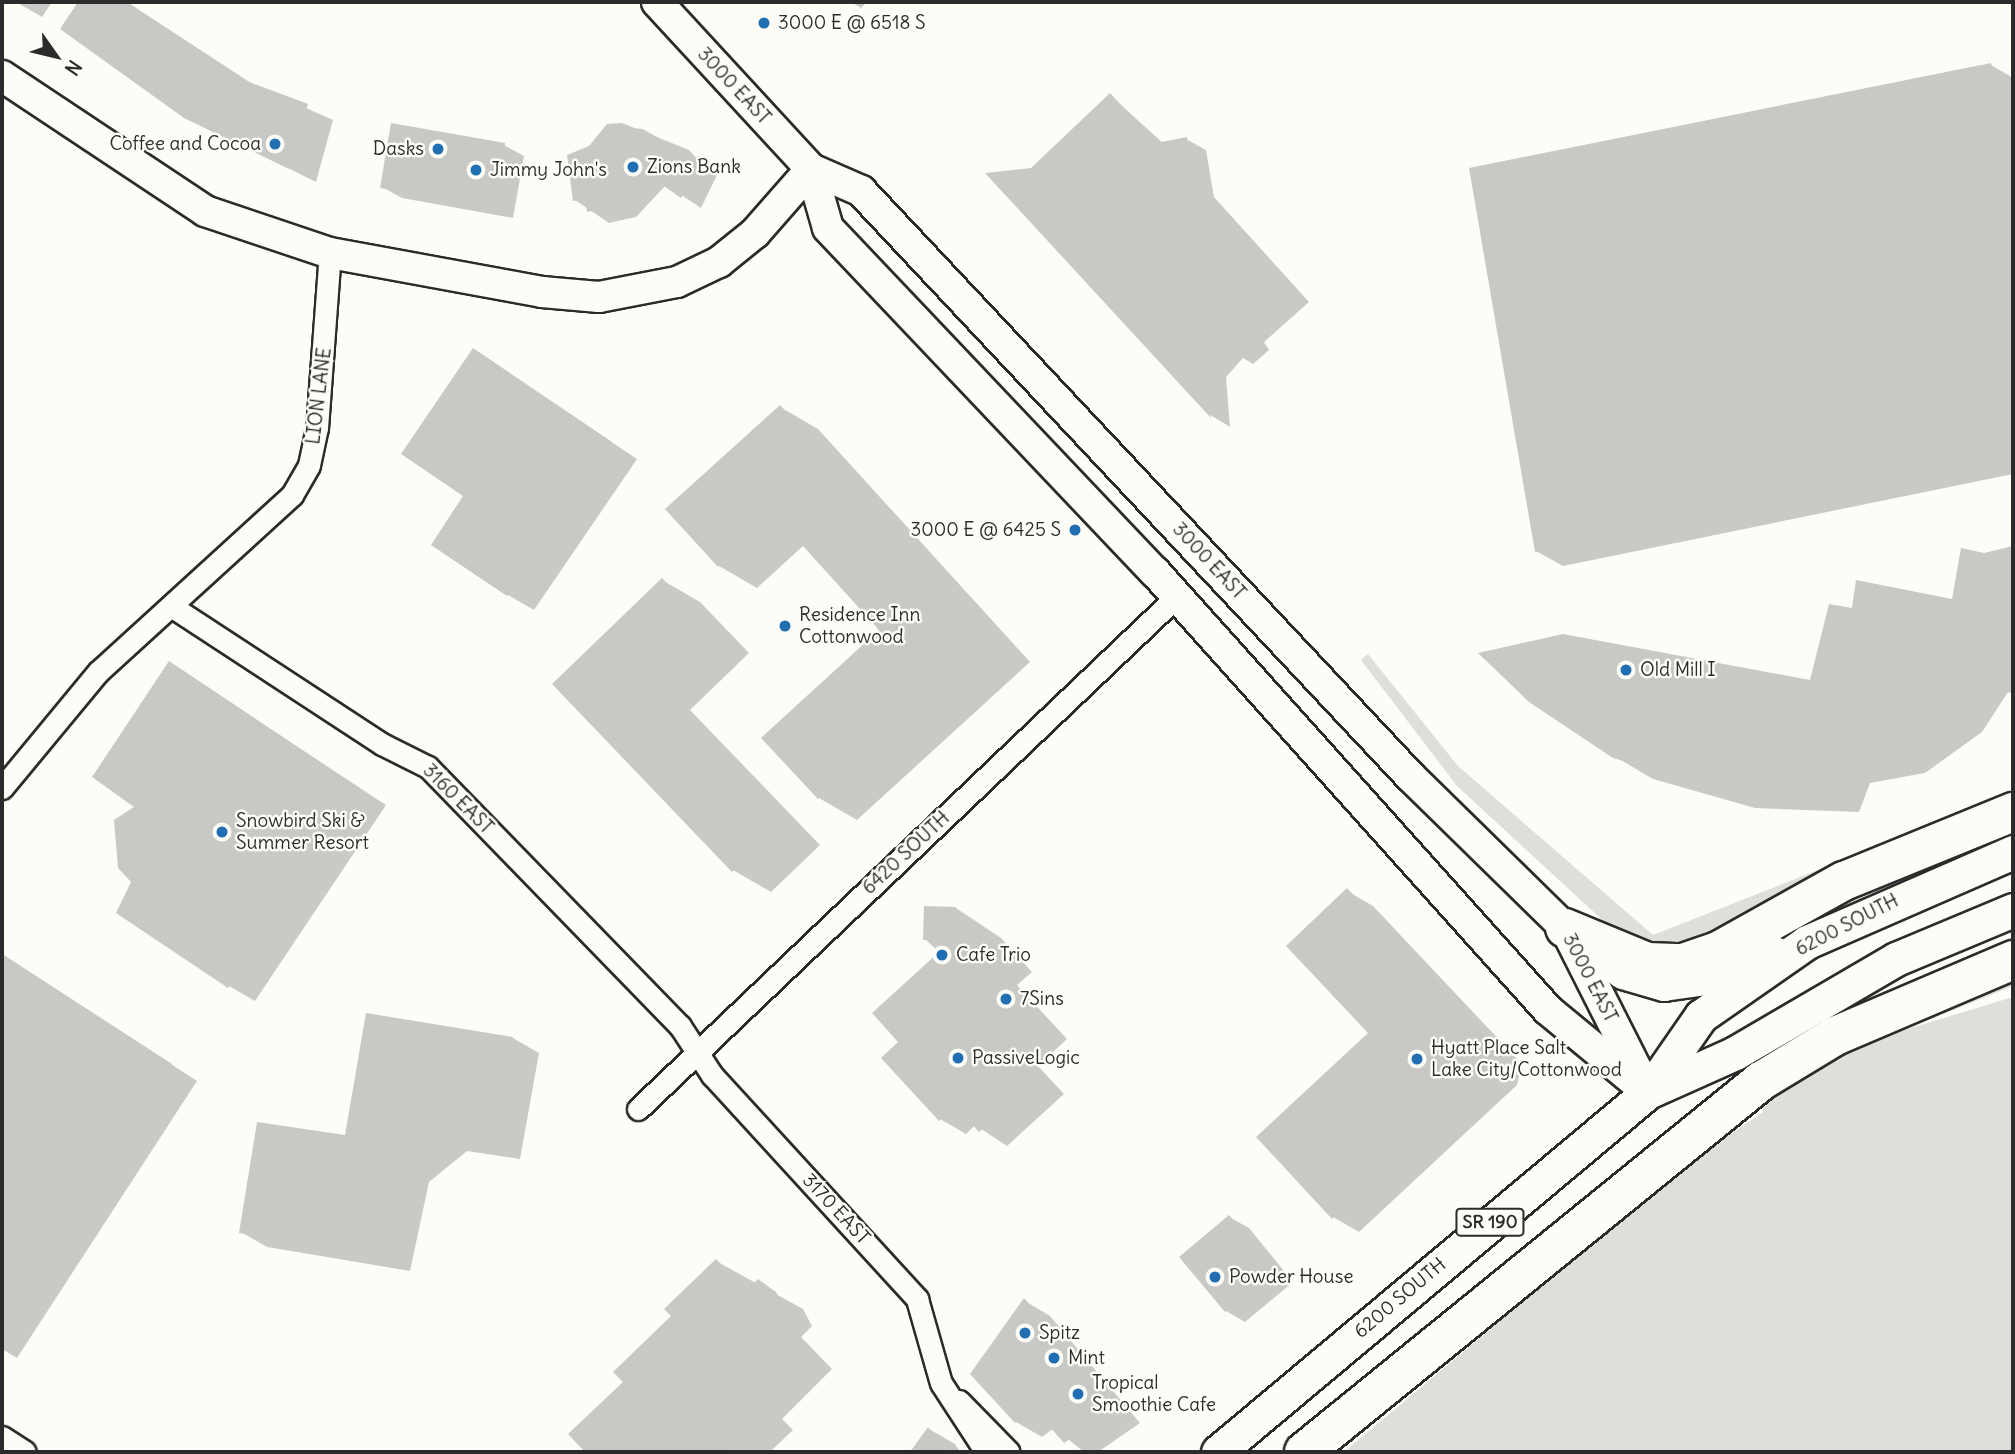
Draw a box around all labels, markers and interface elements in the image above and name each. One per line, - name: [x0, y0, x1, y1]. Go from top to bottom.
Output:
- place label: 3000 E @ 6518 S: [778, 12, 926, 34]
- marker: 3000 E @ 6518 S: [756, 15, 772, 31]
- north arrow: [21, 21, 91, 91]
- street label: 3000 EAST: [693, 43, 775, 129]
- text: N: [60, 56, 87, 80]
- place label: Coffee and Cocoa: [110, 133, 261, 155]
- marker: Coffee and Cocoa: [267, 136, 283, 152]
- place label: Dasks: [373, 138, 424, 160]
- marker: Dasks: [430, 141, 446, 157]
- place label: Zions Bank: [647, 156, 741, 178]
- place label: Jimmy John's: [490, 159, 607, 181]
- marker: Zions Bank: [625, 159, 641, 175]
- marker: Jimmy John's: [468, 162, 484, 178]
- street label: LION LANE: [302, 346, 336, 446]
- street label: 3000 EAST: [1168, 518, 1250, 604]
- place label: 3000 E @ 6425 S: [911, 519, 1061, 541]
- marker: 3000 E @ 6425 S: [1067, 522, 1083, 538]
- place label: Residence Inn Cottonwood: [799, 604, 920, 648]
- marker: Residence Inn Cottonwood: [777, 618, 793, 634]
- place label: Old Mill I: [1640, 659, 1716, 681]
- marker: Old Mill I: [1618, 662, 1634, 678]
- street label: 3160 EAST: [418, 759, 498, 839]
- street label: 6420 SOUTH: [858, 807, 954, 899]
- place label: Snowbird Ski & Summer Resort: [236, 810, 369, 854]
- marker: Snowbird Ski & Summer Resort: [214, 824, 230, 840]
- street label: 6200 SOUTH: [1792, 889, 1902, 961]
- street label: 3000 EAST: [1558, 930, 1622, 1026]
- place label: Cafe Trio: [956, 944, 1031, 966]
- marker: Cafe Trio: [934, 947, 950, 963]
- place label: 7Sins: [1020, 988, 1064, 1010]
- marker: 7Sins: [998, 991, 1014, 1007]
- place label: Hyatt Place Salt Lake City/Cottonwood: [1431, 1037, 1622, 1081]
- place label: PassiveLogic: [972, 1047, 1080, 1069]
- marker: PassiveLogic: [950, 1050, 966, 1066]
- marker: Hyatt Place Salt Lake City/Cottonwood: [1409, 1051, 1425, 1067]
- street label: 3170 EAST: [798, 1169, 874, 1249]
- road number: SR 190: [1455, 1208, 1525, 1237]
- street label: 6200 SOUTH: [1349, 1253, 1451, 1343]
- place label: Powder House: [1229, 1266, 1354, 1288]
- marker: Powder House: [1207, 1269, 1223, 1285]
- place label: Spitz: [1039, 1322, 1080, 1344]
- marker: Spitz: [1017, 1325, 1033, 1341]
- place label: Mint: [1068, 1347, 1105, 1369]
- marker: Mint: [1046, 1350, 1062, 1366]
- place label: Tropical Smoothie Cafe: [1092, 1372, 1216, 1416]
- marker: Tropical Smoothie Cafe: [1070, 1386, 1086, 1402]

